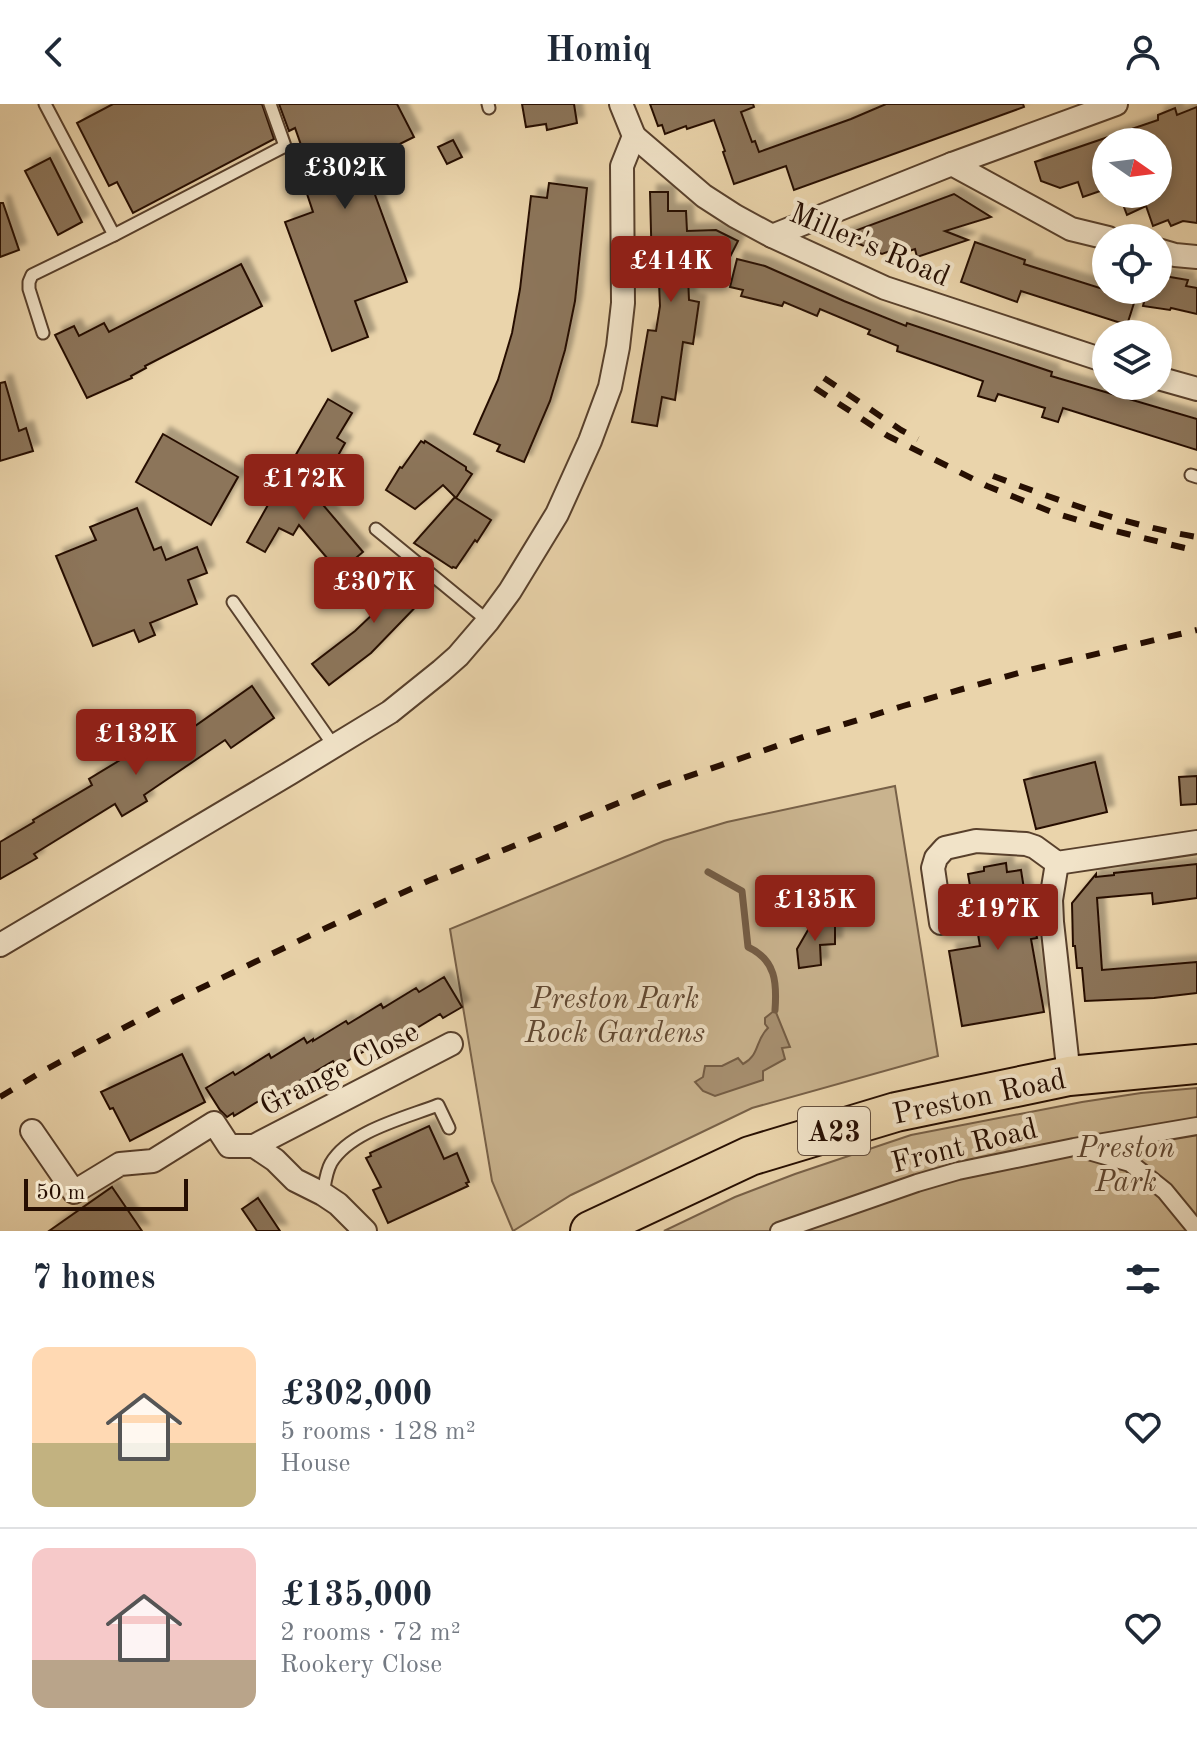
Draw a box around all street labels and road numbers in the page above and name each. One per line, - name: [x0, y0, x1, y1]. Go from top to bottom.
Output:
- street label: Miller's Road: [785, 199, 954, 293]
- street label: Grange Close: [256, 1017, 424, 1122]
- street label: Preston Road: [890, 1065, 1069, 1131]
- road number: A23: [798, 1107, 870, 1155]
- street label: Front Road: [888, 1114, 1041, 1180]

